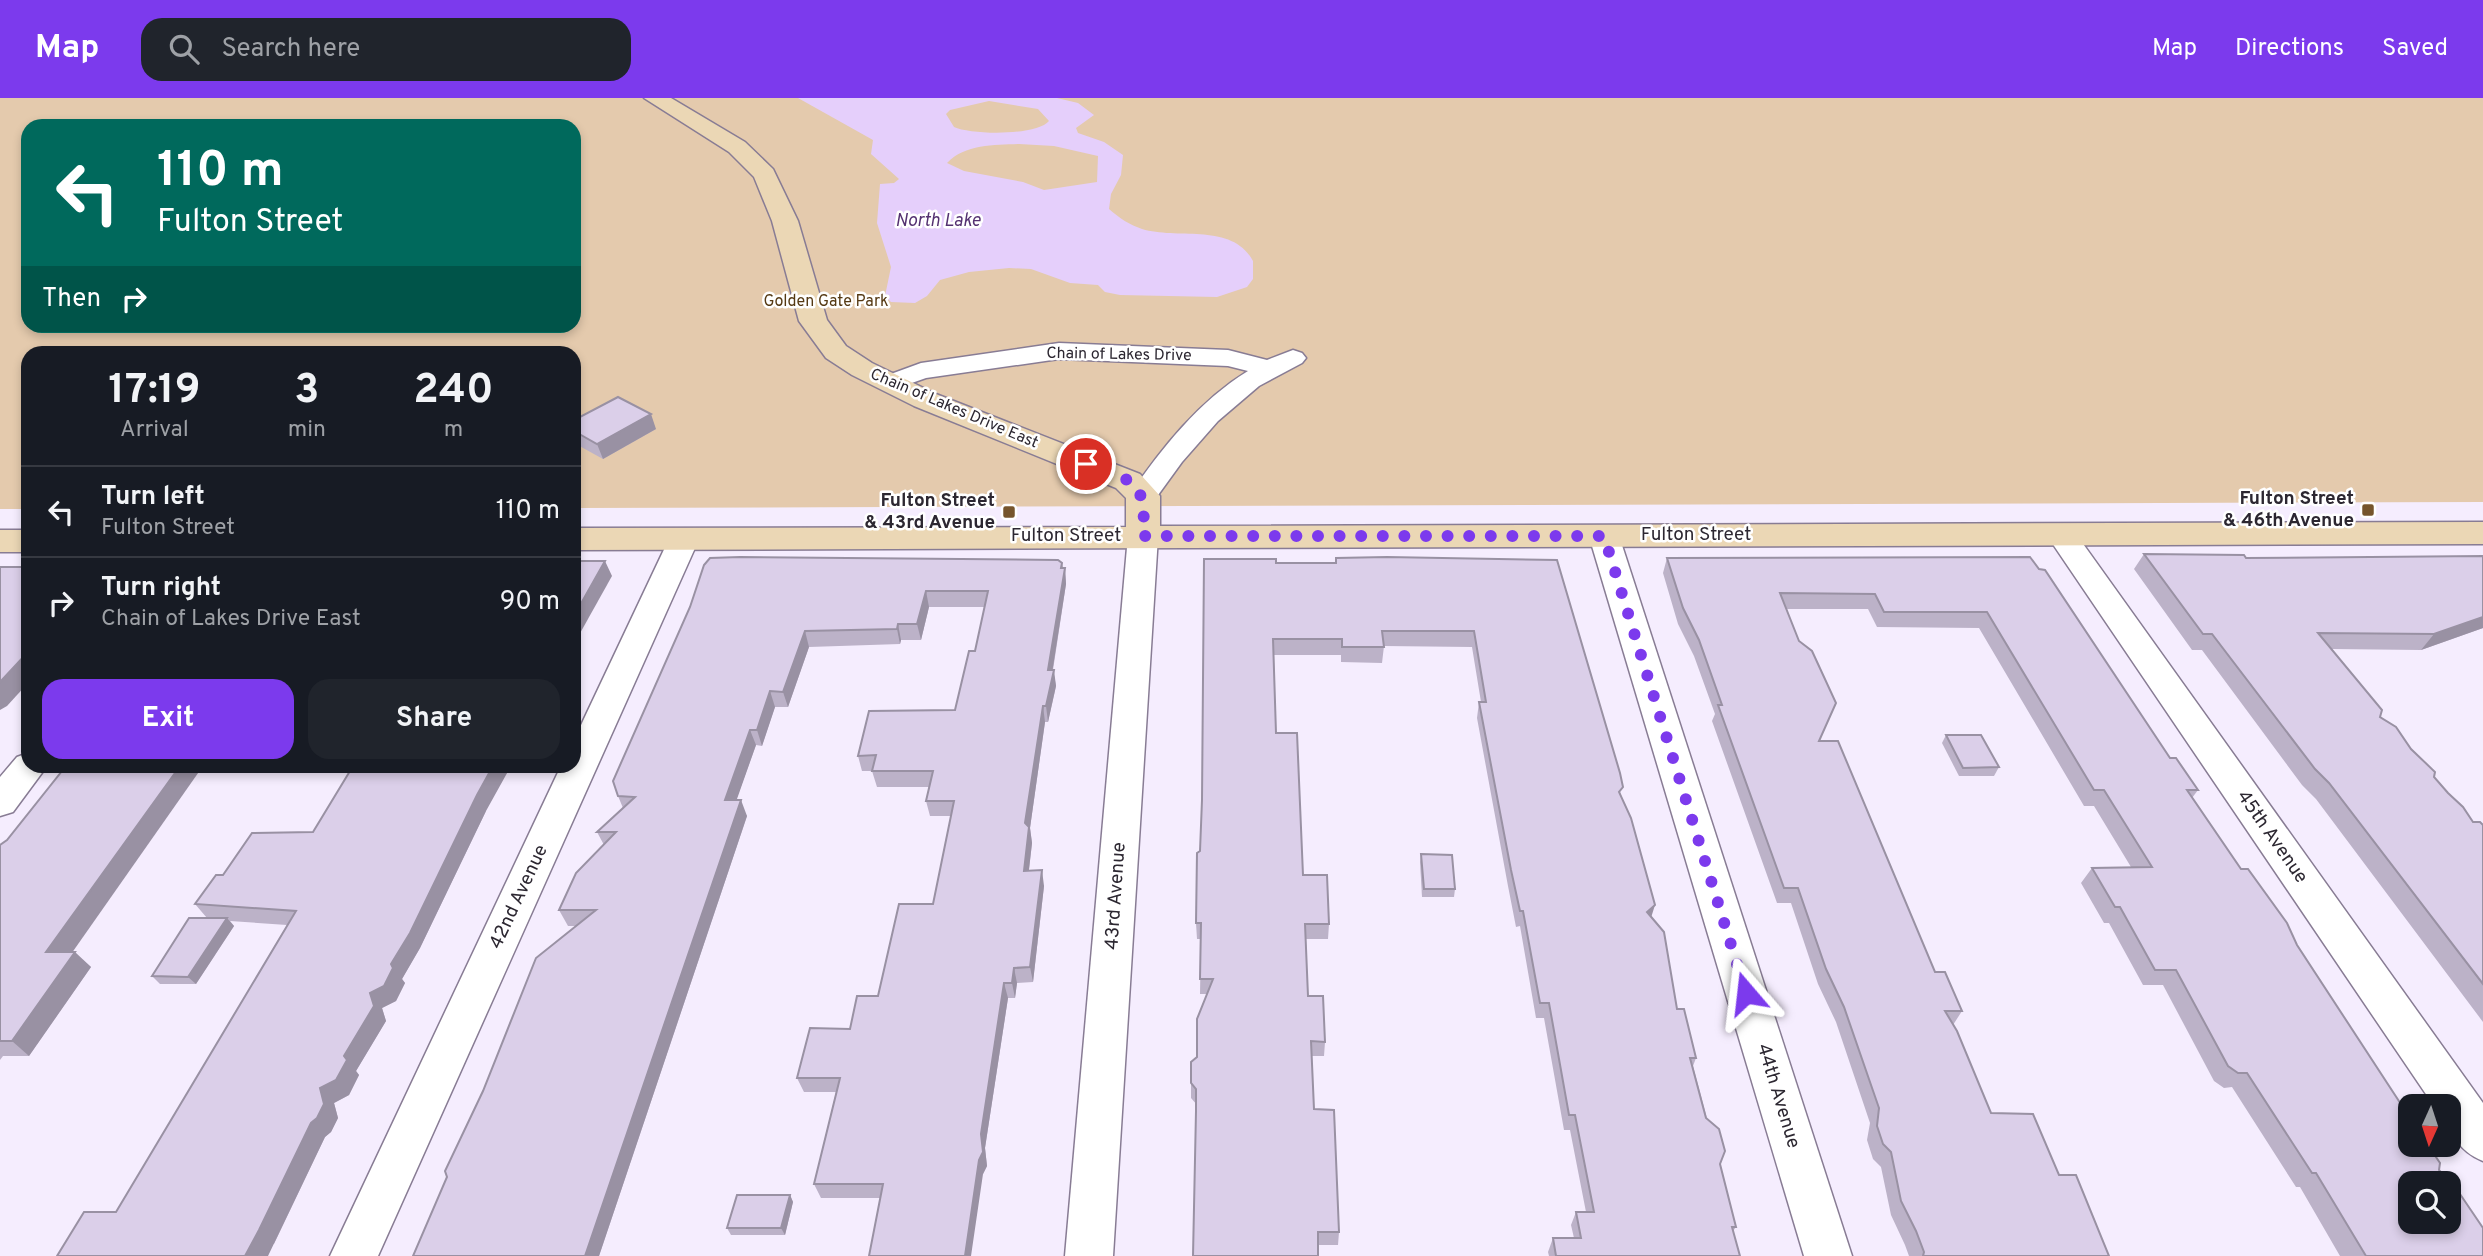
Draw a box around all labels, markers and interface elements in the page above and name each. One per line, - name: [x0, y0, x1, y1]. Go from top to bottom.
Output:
- search box: [141, 18, 631, 81]
- text: Map: [35, 28, 99, 70]
- icon: search: [165, 30, 203, 68]
- text: Search here: [221, 33, 360, 66]
- text: Map: [2152, 34, 2197, 64]
- text: Directions: [2235, 34, 2344, 64]
- text: Saved: [2382, 34, 2448, 64]
- text: 110 m: [157, 142, 284, 204]
- icon: left: [42, 147, 133, 238]
- text: Fulton Street: [157, 203, 343, 243]
- water label: North Lake: [895, 210, 981, 233]
- icon: right: [115, 280, 153, 318]
- text: Then: [42, 283, 101, 316]
- park label: Golden Gate Park: [763, 292, 889, 312]
- street label: Chain of Lakes Drive: [1046, 344, 1192, 366]
- text: 17:19: [108, 365, 200, 418]
- text: 3: [294, 365, 320, 418]
- text: 240: [413, 365, 494, 418]
- street label: Chain of Lakes Drive East: [867, 365, 1041, 453]
- text: Arrival: [120, 416, 189, 445]
- text: min: [288, 416, 326, 445]
- text: m: [444, 416, 463, 445]
- pin: [1056, 434, 1116, 494]
- icon: arrive: [1067, 445, 1105, 483]
- text: Turn left: [101, 481, 205, 514]
- place label: Fulton Street & 46th Avenue: [2223, 487, 2354, 533]
- place label: Fulton Street & 43rd Avenue: [864, 489, 995, 535]
- icon: left: [42, 493, 80, 531]
- text: 110 m: [496, 495, 560, 528]
- marker: Fulton Street & 46th Avenue: [2360, 502, 2376, 518]
- marker: Fulton Street & 43rd Avenue: [1001, 504, 1017, 520]
- text: Fulton Street: [101, 514, 235, 543]
- street label: Fulton Street: [1641, 523, 1751, 547]
- street label: Fulton Street: [1011, 524, 1121, 548]
- text: Turn right: [101, 572, 221, 605]
- icon: right: [42, 584, 80, 622]
- text: 90 m: [500, 586, 560, 619]
- text: Chain of Lakes Drive East: [101, 605, 361, 634]
- button: Exit: [42, 679, 294, 759]
- button: Share: [308, 679, 560, 759]
- street label: 45th Avenue: [2231, 786, 2313, 888]
- street label: 42nd Avenue: [484, 841, 554, 953]
- street label: 43rd Avenue: [1100, 841, 1132, 951]
- position arrow: [1709, 956, 1783, 1030]
- street label: 44th Avenue: [1751, 1041, 1805, 1151]
- north arrow: [2398, 1094, 2460, 1157]
- map controls: [2398, 1094, 2461, 1234]
- button: search: [2398, 1171, 2461, 1234]

